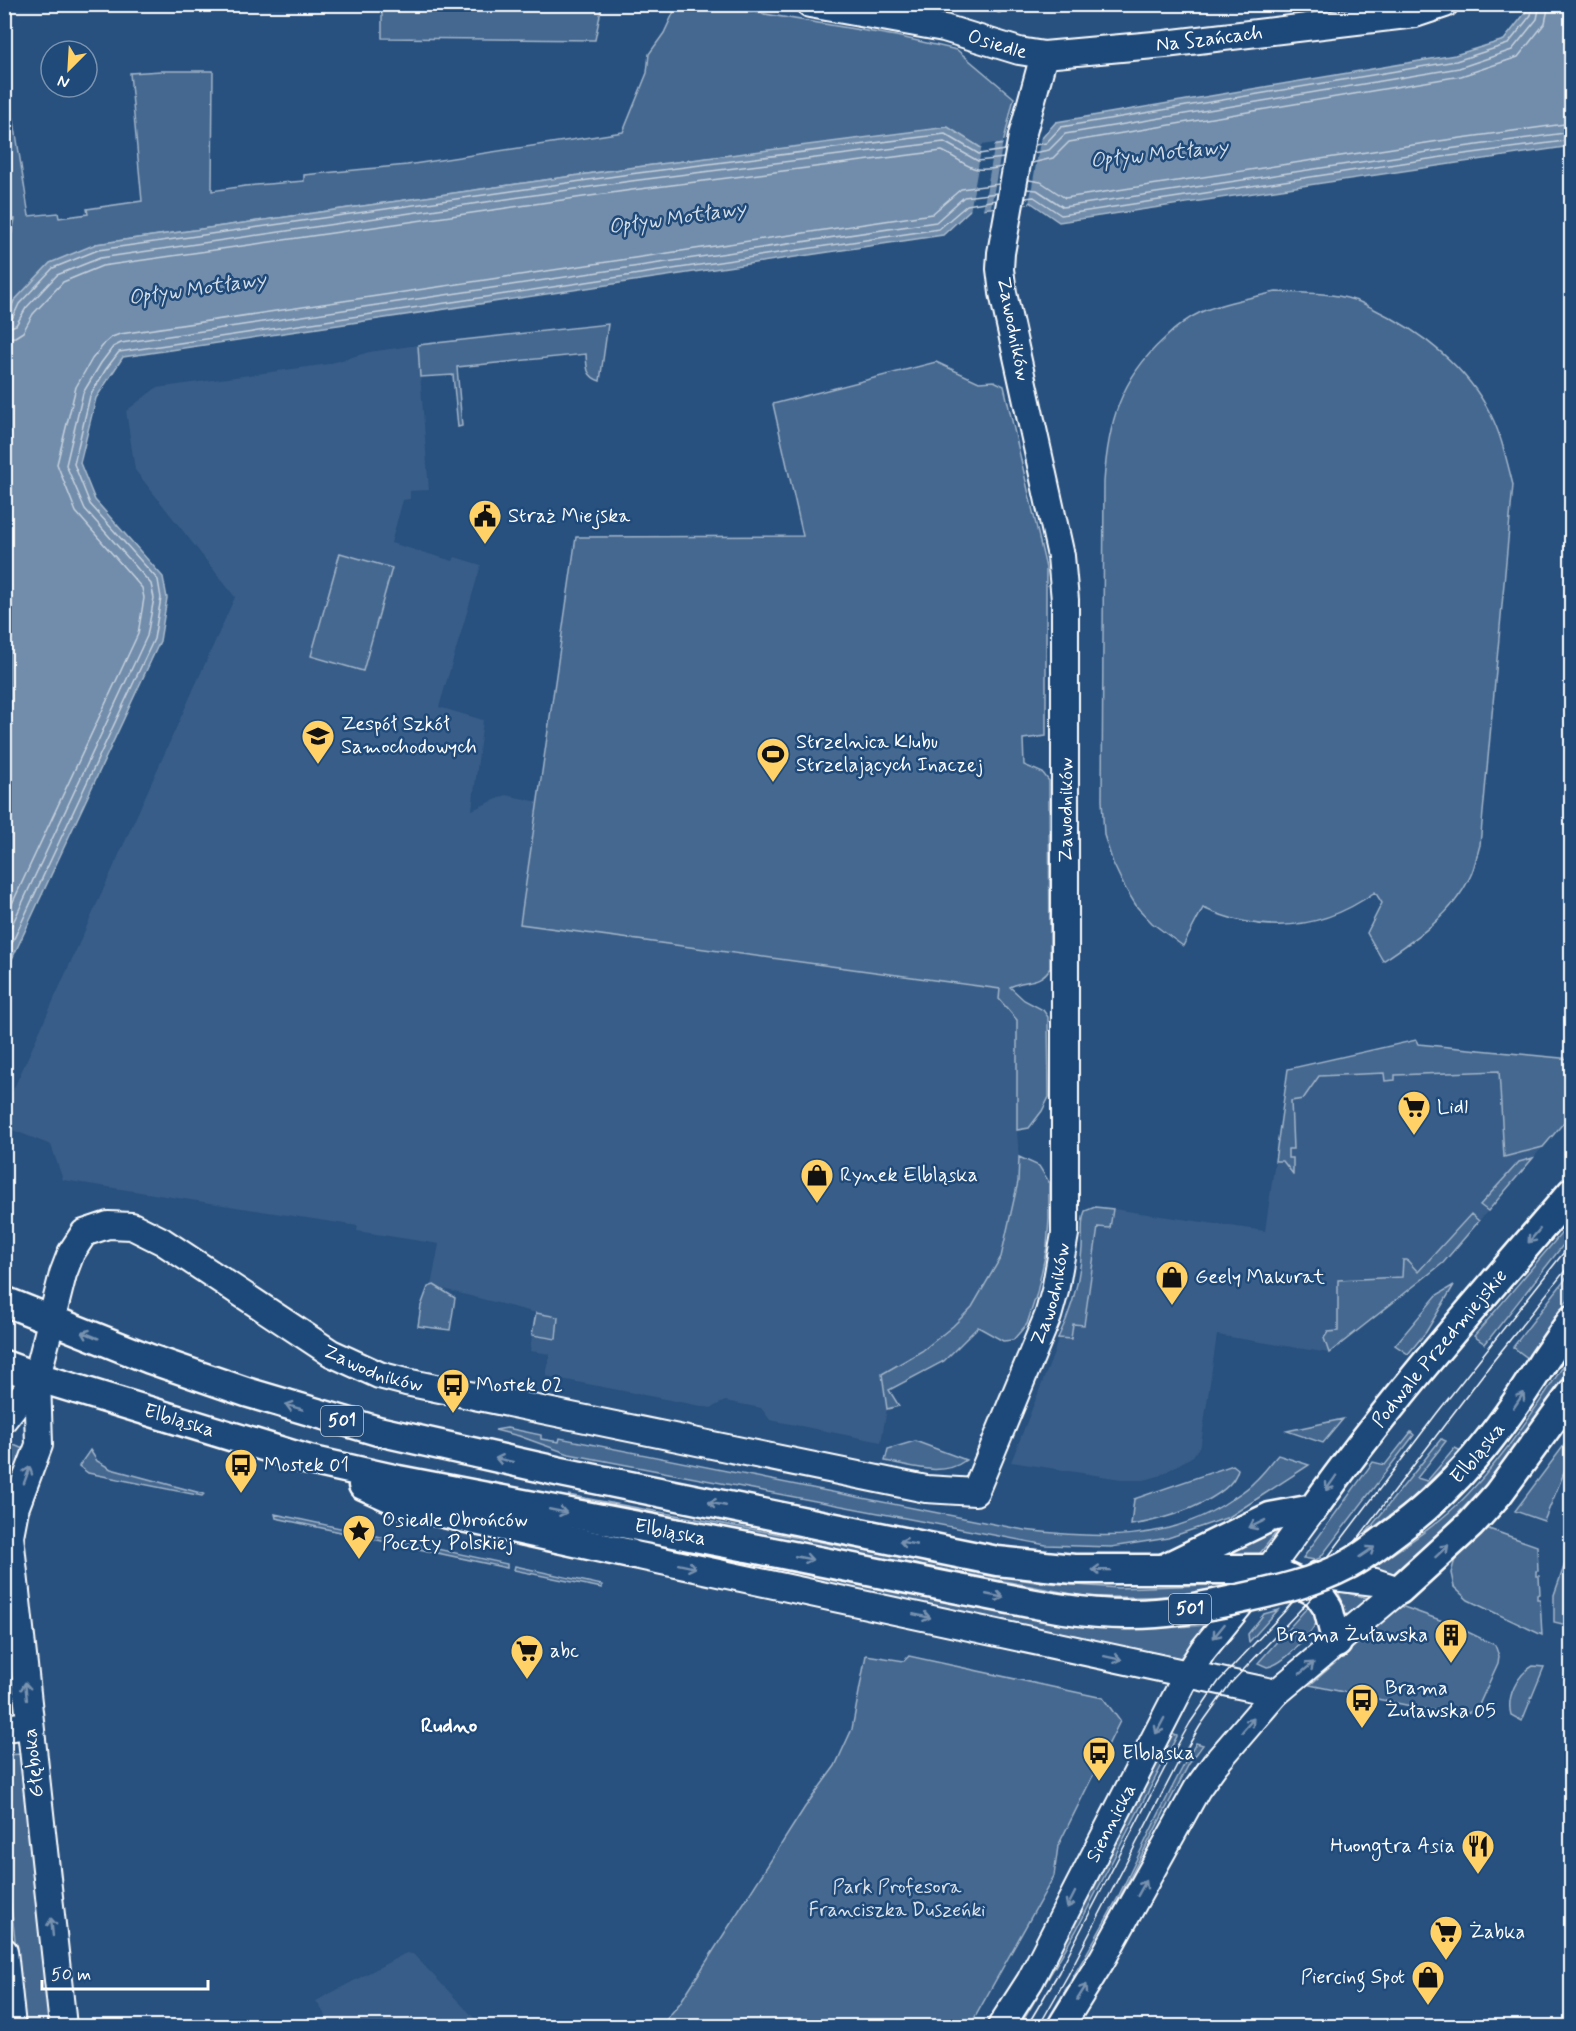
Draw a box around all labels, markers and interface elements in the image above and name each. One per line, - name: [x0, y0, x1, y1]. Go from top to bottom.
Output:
- street label: Na Szańcach: [1155, 19, 1264, 58]
- street label: Osiedle: [964, 23, 1029, 66]
- north arrow: [39, 39, 99, 99]
- text: N: [54, 70, 73, 93]
- water label: Opływ Motławy: [1089, 133, 1230, 175]
- water label: Opływ Motławy: [607, 194, 749, 241]
- water label: Opływ Motławy: [127, 265, 269, 312]
- street label: Zawodników: [990, 275, 1036, 383]
- public building icon: Straż Miejska: [467, 498, 503, 545]
- place label: Straż Miejska: [508, 503, 631, 530]
- place label: Zespół Szkół Samochodowych: [341, 711, 477, 761]
- school or university icon: Zespół Szkół Samochodowych: [300, 718, 336, 765]
- place label: Strzelnica Klubu Strzelających Inaczej: [796, 729, 983, 779]
- sports icon: Strzelnica Klubu Strzelających Inaczej: [755, 736, 791, 783]
- street label: Zawodników: [1053, 757, 1080, 863]
- supermarket icon: Lidl: [1396, 1089, 1432, 1136]
- place label: Lidl: [1437, 1094, 1468, 1121]
- shop icon: Rynek Elbląska: [799, 1157, 835, 1204]
- place label: Rynek Elbląska: [840, 1162, 978, 1189]
- one-way arrow: [1527, 1228, 1540, 1244]
- street label: Zawodników: [1024, 1241, 1077, 1350]
- shop icon: Geely Makurat: [1154, 1259, 1190, 1306]
- street label: Podwale Przedmiejskie: [1366, 1263, 1514, 1433]
- place label: Geely Makurat: [1195, 1264, 1325, 1291]
- one-way arrow: [81, 1329, 100, 1340]
- street label: Zawodników: [319, 1338, 426, 1399]
- bus stop icon: Mostek 02: [435, 1367, 471, 1414]
- place label: Mostek 02: [476, 1372, 563, 1399]
- one-way arrow: [1512, 1392, 1525, 1409]
- street label: Elbląska: [141, 1397, 218, 1444]
- one-way arrow: [285, 1401, 304, 1412]
- road number: 501: [321, 1406, 363, 1436]
- street label: Elbląska: [1444, 1417, 1511, 1490]
- bus stop icon: Mostek 01: [223, 1447, 259, 1494]
- place label: Mostek 01: [264, 1452, 349, 1479]
- one-way arrow: [494, 1454, 514, 1465]
- one-way arrow: [23, 1466, 34, 1485]
- one-way arrow: [1325, 1475, 1337, 1491]
- one-way arrow: [708, 1498, 728, 1509]
- one-way arrow: [548, 1506, 568, 1517]
- place label: Osiedle Obrońców Poczty Polskiej: [382, 1507, 528, 1557]
- street label: Elbląska: [632, 1512, 709, 1552]
- place icon: Osiedle Obrońców Poczty Polskiej: [341, 1513, 377, 1560]
- one-way arrow: [1248, 1518, 1266, 1530]
- one-way arrow: [899, 1537, 919, 1548]
- one-way arrow: [1434, 1544, 1449, 1558]
- one-way arrow: [1358, 1546, 1375, 1558]
- one-way arrow: [794, 1553, 813, 1564]
- one-way arrow: [677, 1561, 696, 1572]
- one-way arrow: [1092, 1564, 1112, 1575]
- one-way arrow: [985, 1591, 1005, 1602]
- road number: 501: [1169, 1594, 1211, 1624]
- one-way arrow: [912, 1611, 931, 1622]
- building icon: Brama Żuławska: [1433, 1617, 1469, 1664]
- place label: Brama Żuławska: [1276, 1622, 1428, 1649]
- one-way arrow: [1213, 1623, 1226, 1639]
- supermarket icon: abc: [509, 1633, 545, 1680]
- place label: abc: [550, 1638, 579, 1665]
- one-way arrow: [1102, 1653, 1122, 1664]
- one-way arrow: [1299, 1661, 1314, 1675]
- place label: Brama Żuławska 05: [1385, 1675, 1496, 1725]
- one-way arrow: [20, 1682, 31, 1702]
- bus stop icon: Brama Żuławska 05: [1344, 1682, 1380, 1729]
- district label: Rudno: [421, 1712, 478, 1740]
- one-way arrow: [1154, 1717, 1165, 1735]
- one-way arrow: [1241, 1718, 1255, 1733]
- street label: Głęboka: [17, 1727, 51, 1799]
- bus stop icon: Elbląska: [1081, 1735, 1117, 1782]
- place label: Elbląska: [1122, 1740, 1195, 1767]
- street label: Siennicka: [1080, 1779, 1142, 1867]
- restaurant icon: Huongtra Asia: [1460, 1828, 1496, 1875]
- place label: Huongtra Asia: [1330, 1833, 1455, 1861]
- park label: Park Profesora Franciszka Duszeńki: [809, 1874, 985, 1924]
- one-way arrow: [1136, 1880, 1148, 1897]
- one-way arrow: [1065, 1891, 1077, 1909]
- supermarket icon: Żabka: [1428, 1914, 1464, 1961]
- one-way arrow: [46, 1917, 57, 1937]
- place label: Żabka: [1469, 1919, 1525, 1946]
- scale bar: [42, 1953, 208, 1991]
- shop icon: Piercing Spot: [1410, 1959, 1446, 2006]
- text: 50 m: [51, 1963, 91, 1987]
- place label: Piercing Spot: [1301, 1964, 1405, 1993]
- one-way arrow: [1077, 1984, 1089, 2001]

